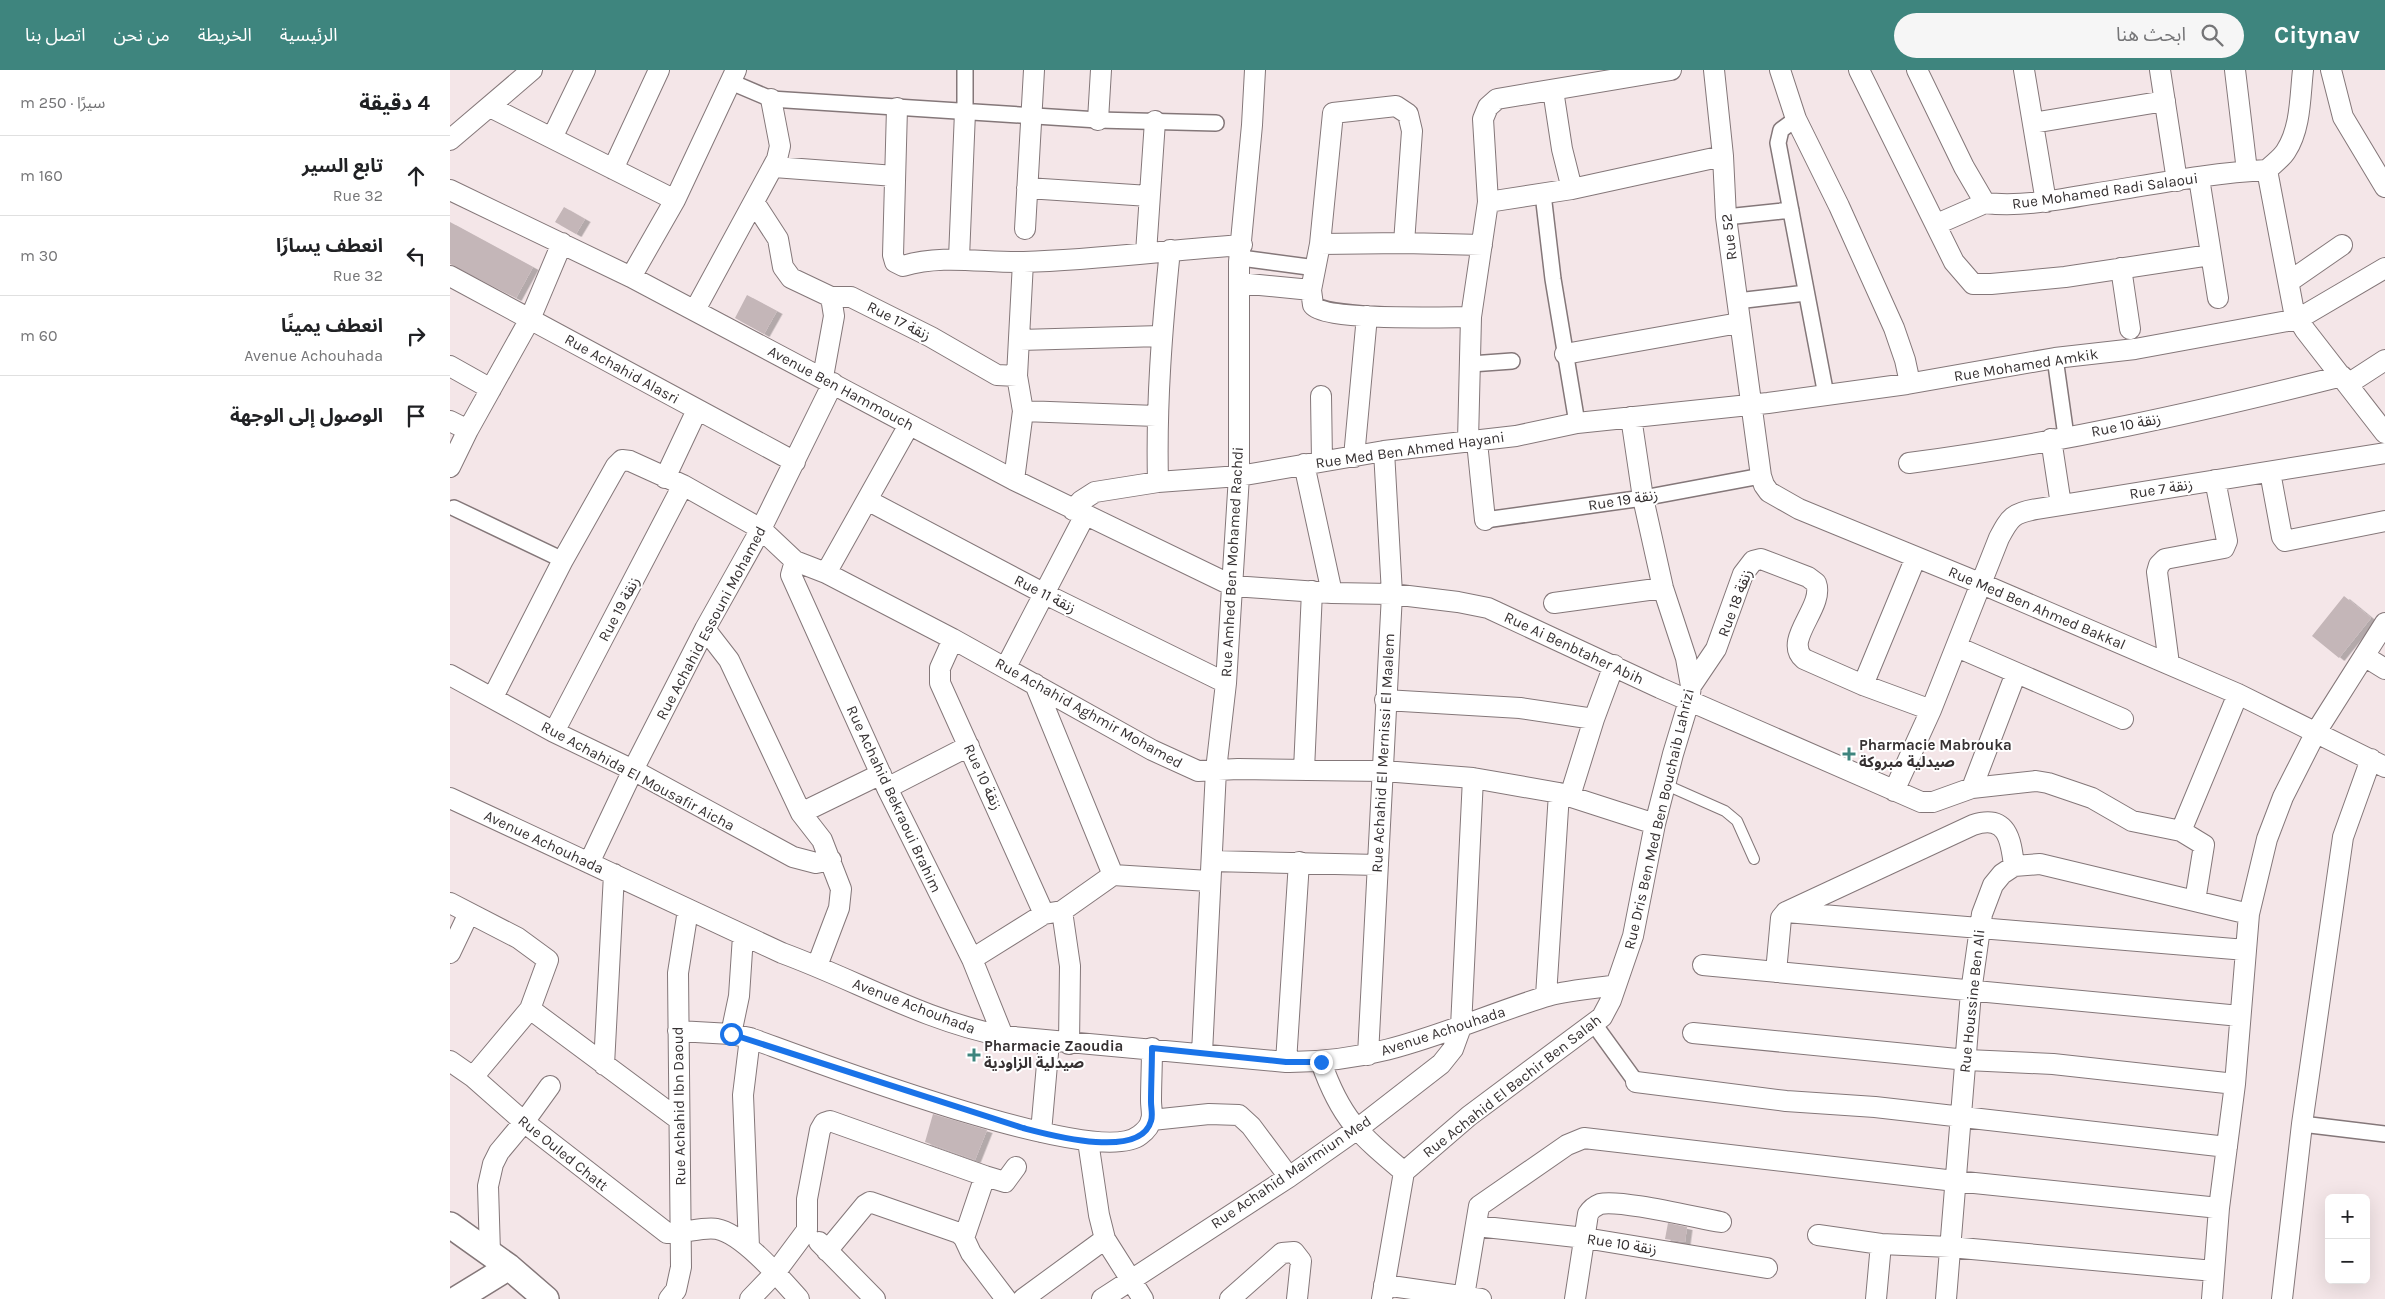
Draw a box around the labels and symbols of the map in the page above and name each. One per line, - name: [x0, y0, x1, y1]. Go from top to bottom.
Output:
- street label: Rue Mohamed Radi Salaoui: [2011, 169, 2199, 213]
- street label: Rue 52: [1717, 213, 1741, 261]
- street label: Rue 17 زنقة: [864, 297, 934, 345]
- street label: Rue Achahid Alasri: [562, 330, 682, 408]
- street label: Avenue Ben Hammouch: [765, 342, 917, 434]
- street label: Rue Mohamed Amkik: [1953, 345, 2099, 385]
- street label: Rue 10 زنقة: [2090, 409, 2162, 441]
- street label: Rue Med Ben Ahmed Hayani: [1314, 428, 1506, 472]
- street label: Rue Amhed Ben Mohamed Rachdi: [1217, 446, 1247, 678]
- street label: Rue 7 زنقة: [2128, 475, 2194, 503]
- street label: Rue 19 زنقة: [1587, 486, 1659, 514]
- street label: Rue Achahid Essouni Mohamed: [652, 523, 770, 723]
- street label: Rue Med Ben Ahmed Bakkal: [1946, 562, 2128, 654]
- street label: Rue 18 زنقة: [1714, 567, 1756, 639]
- street label: Rue 11 زنقة: [1011, 571, 1079, 617]
- street label: Rue 19 زنقة: [594, 574, 644, 644]
- street label: Rue Ai Benbtaher Abih: [1501, 608, 1647, 688]
- street label: Rue Achahid El Mernissi El Maalem: [1368, 633, 1398, 873]
- street label: Rue Achahid Aghmir Mohamed: [992, 654, 1186, 772]
- street label: Rue Dris Ben Med Ben Bouchaib Lahrizi: [1620, 687, 1698, 951]
- street label: Rue Achahid Bekraoui Brahim: [843, 703, 945, 895]
- street label: Rue Achahida El Mousafir Aicha: [538, 717, 738, 835]
- place label: Pharmacie Mabrouka صيدلية مبروكة: [1859, 736, 2012, 771]
- street label: Rue 10 زنقة: [960, 741, 1006, 813]
- marker: Pharmacie Mabrouka صيدلية مبروكة: [1843, 748, 1855, 760]
- street label: Avenue Achouhada: [481, 806, 607, 878]
- street label: Rue Houssine Ben Ali: [1956, 928, 1988, 1074]
- street label: Avenue Achouhada: [850, 974, 978, 1038]
- street label: Avenue Achouhada: [1378, 1002, 1508, 1060]
- street label: Rue Achahid El Bachir Ben Salah: [1419, 1011, 1605, 1161]
- route start: [720, 1023, 743, 1046]
- street label: Rue Achahid Ibn Daoud: [669, 1026, 689, 1186]
- place label: Pharmacie Zaoudia صيدلية الزاودية: [984, 1037, 1123, 1072]
- marker: Pharmacie Zaoudia صيدلية الزاودية: [968, 1049, 980, 1061]
- route end: [1310, 1051, 1333, 1074]
- street label: Rue Ouled Chatt: [514, 1111, 612, 1195]
- street label: Rue Achahid Mairmiun Med: [1207, 1112, 1375, 1232]
- street label: Rue 10 زنقة: [1586, 1230, 1658, 1258]

